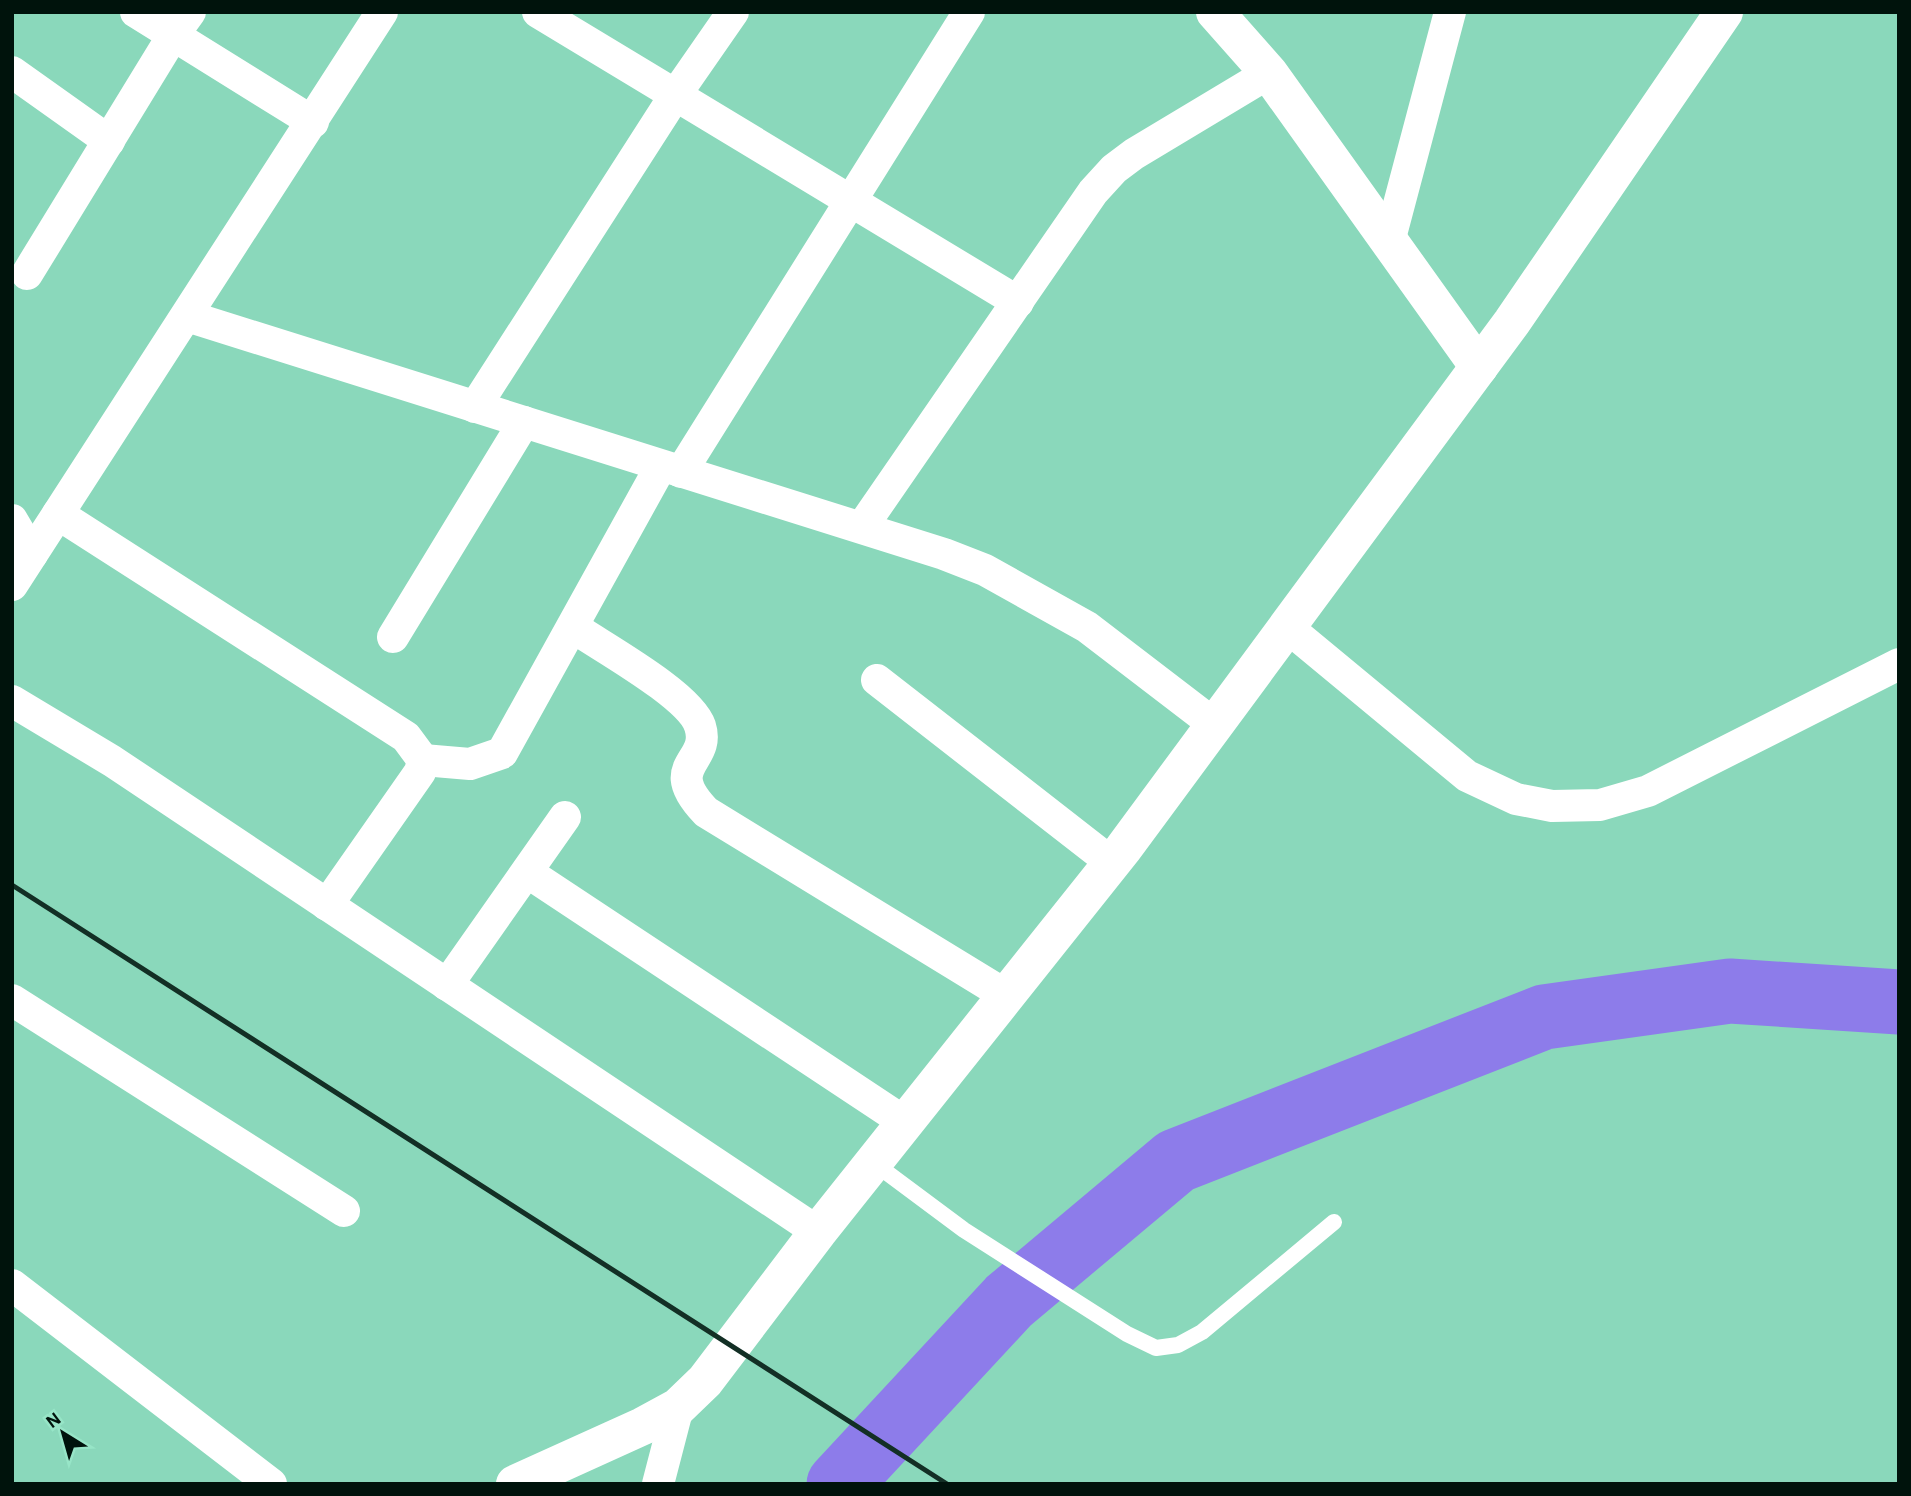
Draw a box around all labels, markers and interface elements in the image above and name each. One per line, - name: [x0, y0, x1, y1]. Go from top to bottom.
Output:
- north arrow: [28, 1398, 98, 1468]
- text: N: [43, 1409, 65, 1432]

